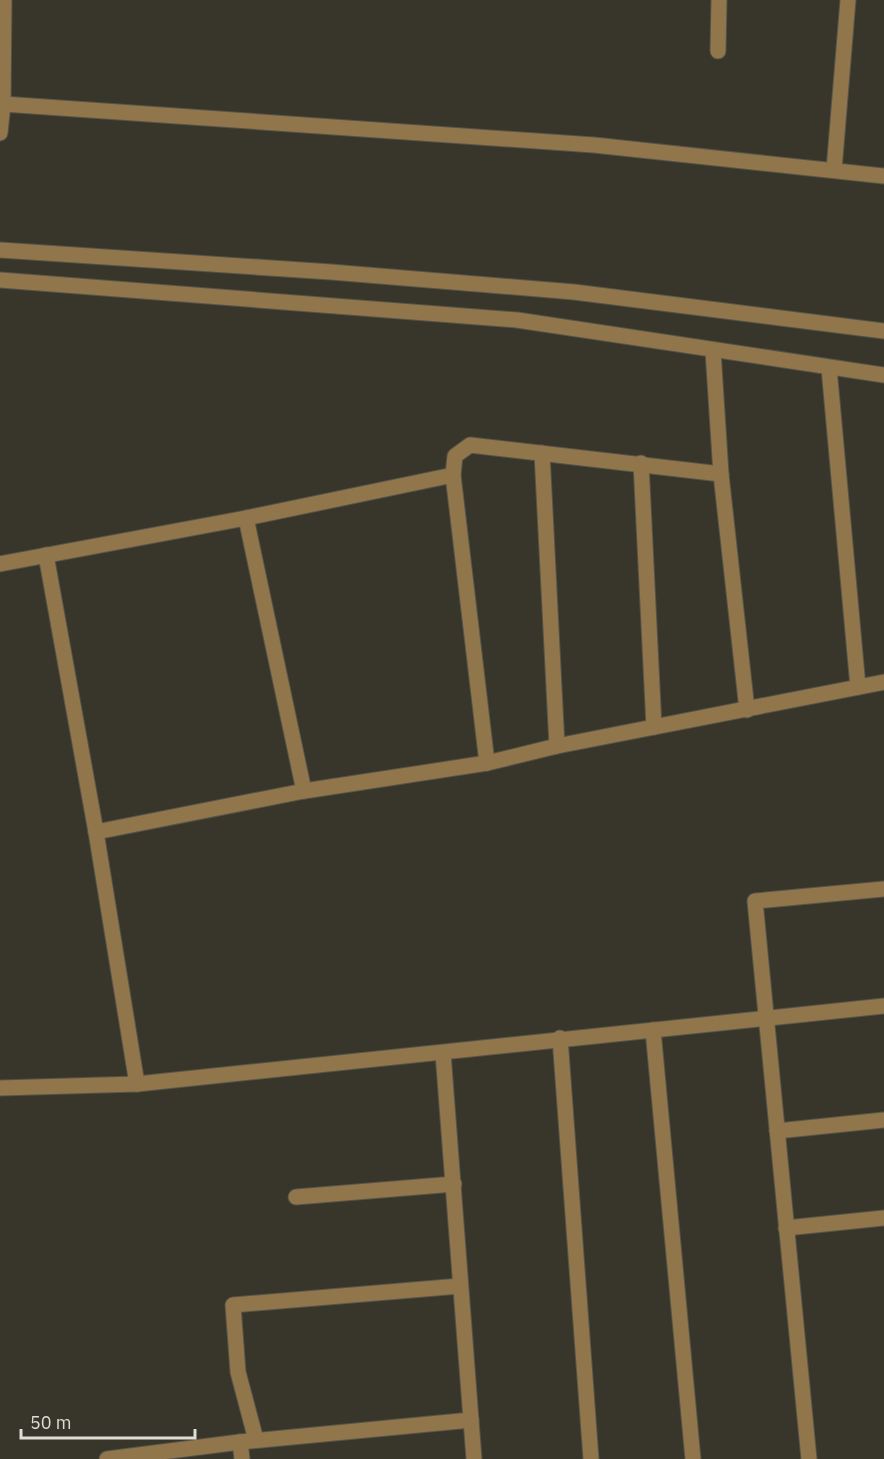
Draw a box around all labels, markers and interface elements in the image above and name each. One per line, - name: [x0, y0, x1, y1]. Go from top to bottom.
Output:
- scale bar: [21, 1402, 195, 1440]
- text: 50 m: [30, 1411, 72, 1434]

